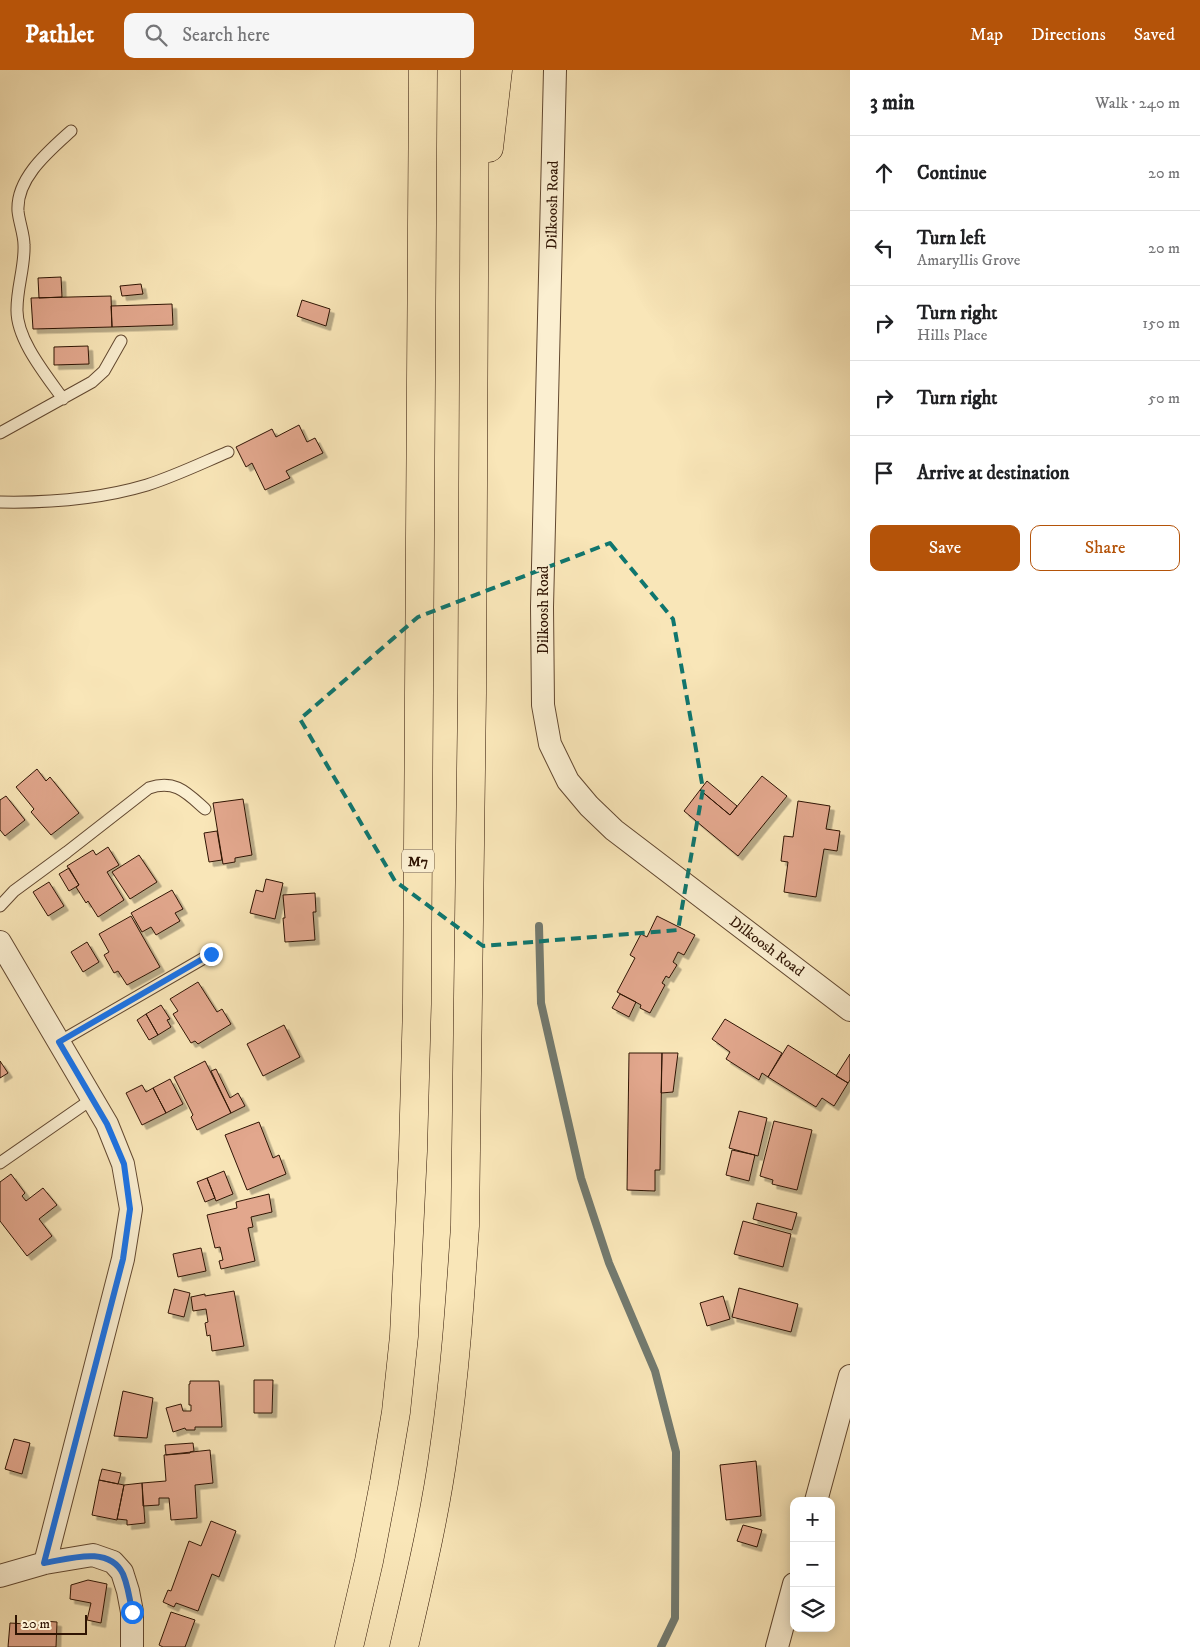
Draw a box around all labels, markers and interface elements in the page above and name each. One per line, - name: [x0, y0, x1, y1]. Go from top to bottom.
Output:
- search box: [124, 13, 474, 58]
- text: Pathlet: [25, 20, 94, 50]
- icon: search: [142, 21, 170, 49]
- text: Search here: [182, 24, 270, 47]
- text: Map: [970, 24, 1003, 46]
- text: Directions: [1031, 24, 1106, 46]
- text: Saved: [1134, 24, 1175, 46]
- text: 3 min: [870, 90, 915, 116]
- text: Walk · 240 m: [1095, 93, 1180, 113]
- icon: ahead: [870, 159, 898, 187]
- street label: Dilkoosh Road: [542, 160, 563, 249]
- text: Continue: [917, 162, 987, 185]
- text: 20 m: [1148, 163, 1180, 183]
- text: Turn left: [917, 227, 986, 250]
- icon: left: [870, 234, 898, 262]
- text: 20 m: [1148, 238, 1180, 258]
- text: Amaryllis Grove: [917, 250, 1020, 270]
- text: Turn right: [917, 302, 997, 325]
- icon: right: [870, 309, 898, 337]
- text: 150 m: [1142, 313, 1180, 333]
- text: Hills Place: [917, 325, 987, 345]
- icon: right: [870, 384, 898, 412]
- text: Turn right: [917, 387, 997, 410]
- text: 50 m: [1148, 388, 1180, 408]
- icon: arrive: [870, 459, 898, 487]
- text: Arrive at destination: [917, 462, 1069, 485]
- button: Save: [870, 525, 1020, 571]
- button: Share: [1030, 525, 1180, 571]
- street label: Dilkoosh Road: [534, 565, 553, 654]
- road number: M7: [402, 849, 434, 872]
- street label: Dilkoosh Road: [726, 912, 808, 981]
- route end: [200, 943, 223, 966]
- map controls: [790, 1497, 835, 1632]
- button: +: [790, 1497, 835, 1542]
- button: −: [790, 1542, 835, 1587]
- button: layers: [790, 1587, 835, 1632]
- route start: [121, 1601, 144, 1624]
- scale bar: [15, 1612, 88, 1635]
- text: 20 m: [22, 1615, 50, 1633]

